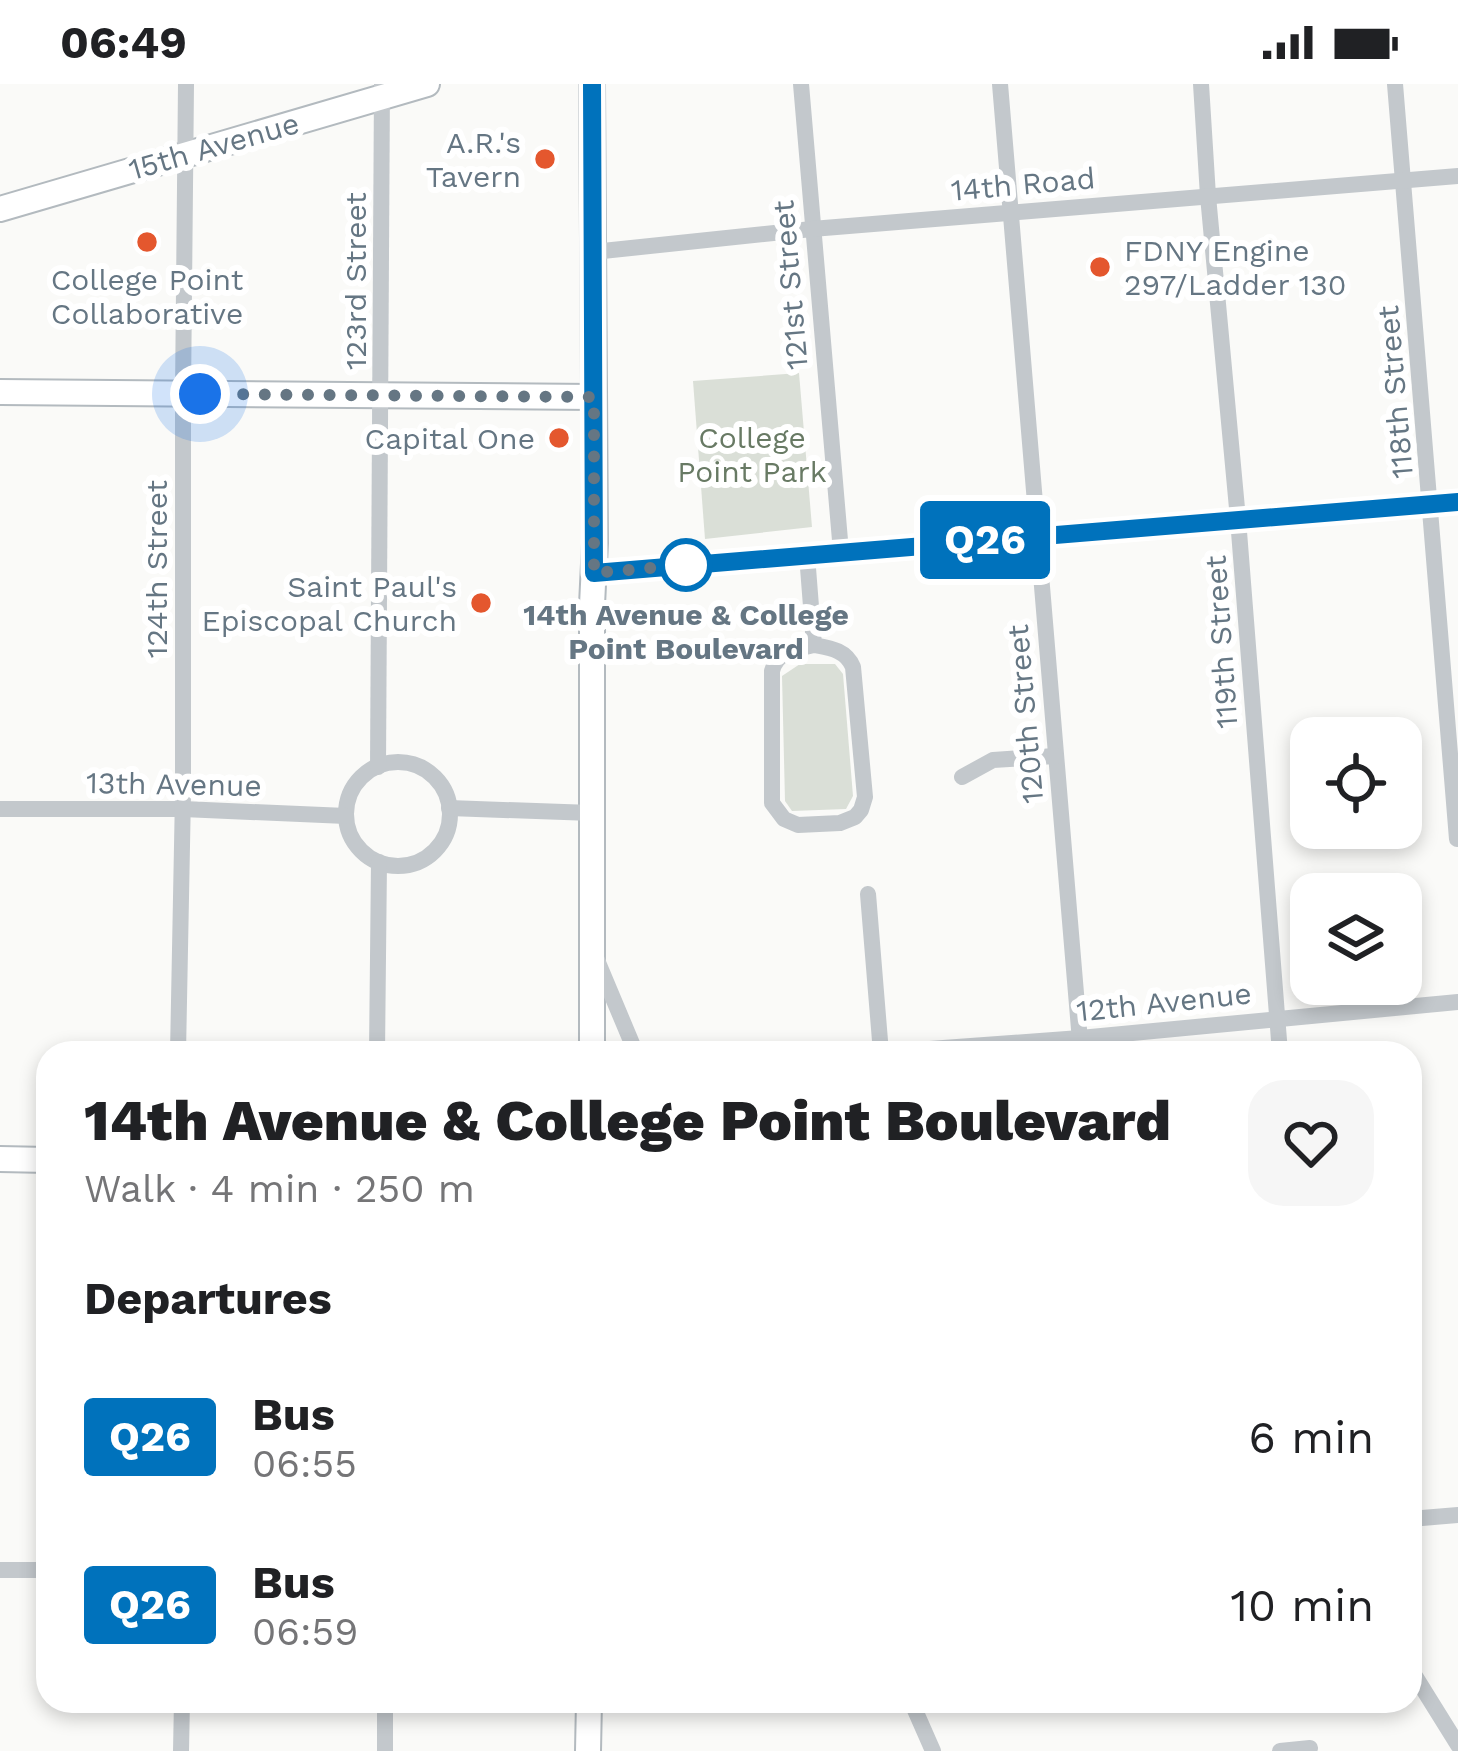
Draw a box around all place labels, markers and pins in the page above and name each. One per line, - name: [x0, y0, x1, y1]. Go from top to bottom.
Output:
- place label: A.R.'s Tavern: [426, 125, 521, 194]
- marker: A.R.'s Tavern: [532, 146, 558, 172]
- marker: College Point Collaborative: [134, 229, 160, 255]
- place label: FDNY Engine 297/Ladder 130: [1124, 233, 1347, 302]
- marker: FDNY Engine 297/Ladder 130: [1087, 254, 1113, 280]
- place label: College Point Collaborative: [51, 262, 244, 331]
- place label: Capital One: [365, 421, 535, 456]
- marker: Capital One: [546, 425, 572, 451]
- marker: 14th Avenue & College Point Boulevard: [661, 540, 711, 590]
- place label: Saint Paul's Episcopal Church: [202, 569, 457, 638]
- marker: Saint Paul's Episcopal Church: [468, 590, 494, 616]
- place label: 14th Avenue & College Point Boulevard: [523, 597, 849, 666]

